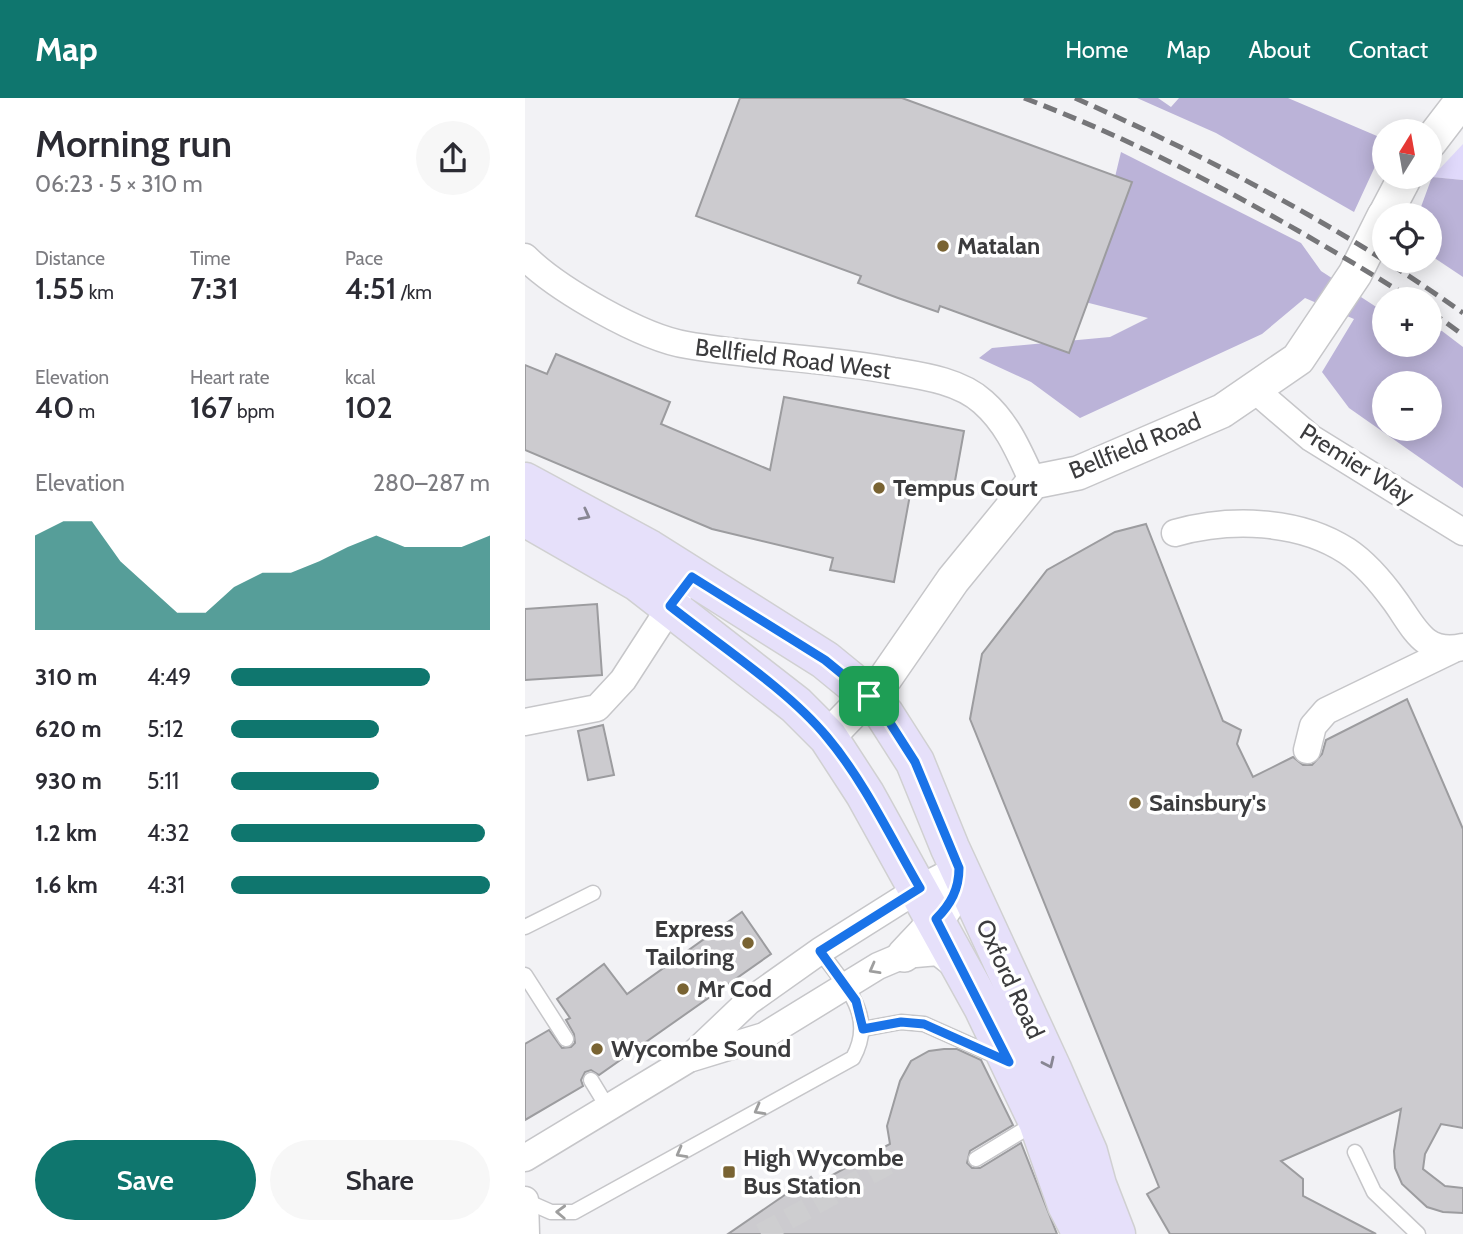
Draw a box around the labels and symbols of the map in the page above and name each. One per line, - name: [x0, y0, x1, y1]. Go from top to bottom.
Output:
- north arrow: [1372, 119, 1442, 189]
- place label: Matalan: [957, 231, 1040, 260]
- marker: Matalan: [935, 238, 951, 254]
- street label: Bellfield Road West: [693, 332, 893, 385]
- street label: Bellfield Road: [1065, 406, 1205, 485]
- street label: Premier Way: [1295, 417, 1420, 510]
- place label: Tempus Court: [893, 473, 1038, 502]
- marker: Tempus Court: [871, 480, 887, 496]
- one-way arrow: [578, 506, 590, 520]
- pin: [839, 666, 899, 726]
- place label: Sainsbury's: [1149, 788, 1266, 817]
- marker: Sainsbury's: [1127, 795, 1143, 811]
- place label: Express Tailoring: [645, 914, 734, 971]
- street label: Oxford Road: [970, 914, 1051, 1043]
- marker: Express Tailoring: [740, 935, 756, 951]
- one-way arrow: [868, 961, 881, 974]
- place label: Mr Cod: [697, 974, 772, 1003]
- marker: Mr Cod: [675, 981, 691, 997]
- place label: Wycombe Sound: [611, 1034, 791, 1063]
- marker: Wycombe Sound: [589, 1041, 605, 1057]
- one-way arrow: [1041, 1056, 1055, 1068]
- one-way arrow: [754, 1102, 766, 1115]
- place label: High Wycombe Bus Station: [743, 1143, 904, 1200]
- one-way arrow: [676, 1145, 689, 1158]
- marker: High Wycombe Bus Station: [721, 1164, 737, 1180]
- one-way arrow: [555, 1204, 566, 1219]

